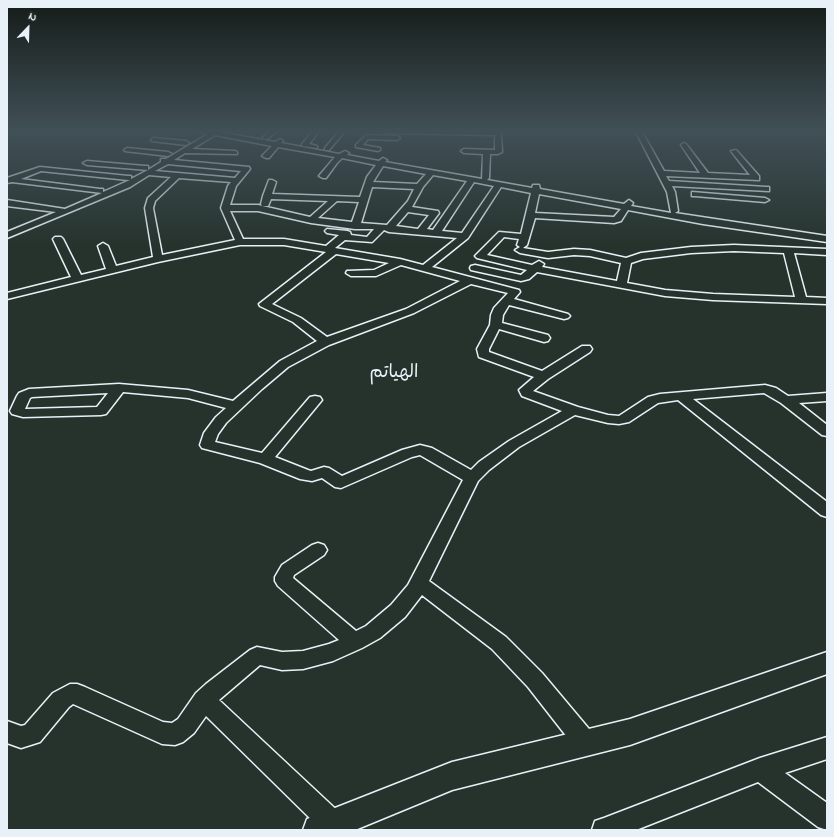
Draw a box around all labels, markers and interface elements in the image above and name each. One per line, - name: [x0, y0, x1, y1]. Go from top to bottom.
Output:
- north arrow: [8, 8, 48, 48]
- text: N: [26, 8, 39, 26]
- district label: الهياتم: [370, 363, 418, 385]

